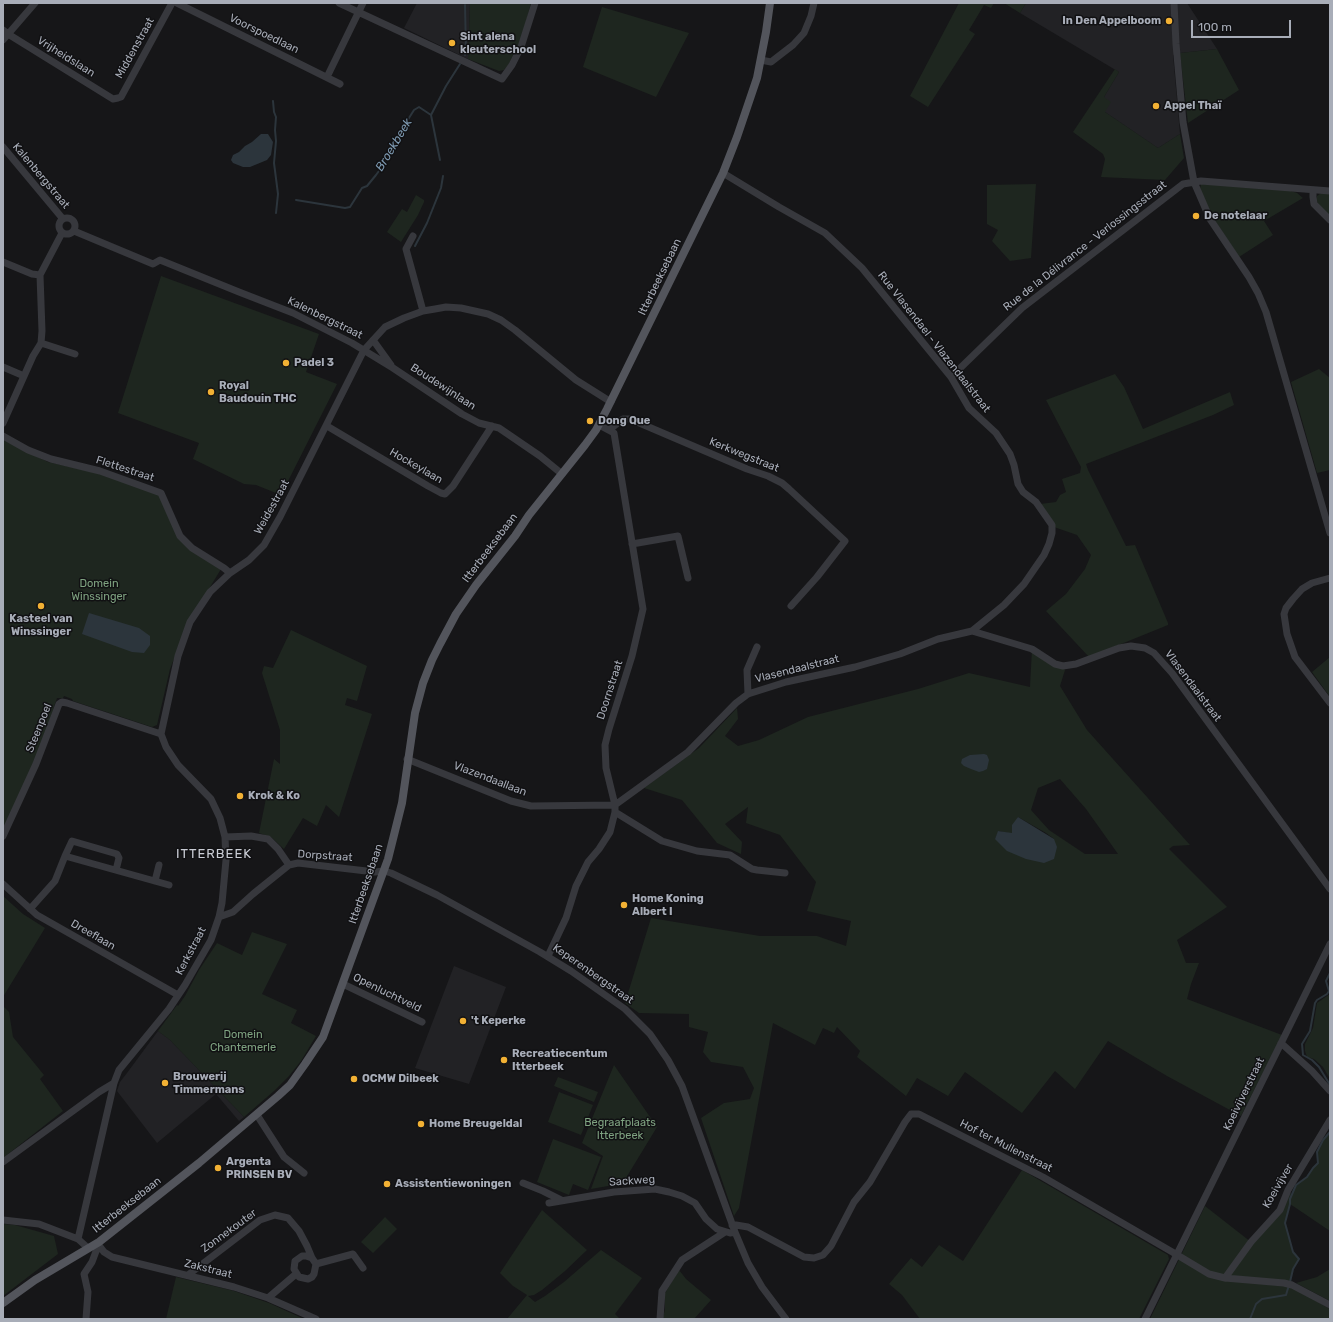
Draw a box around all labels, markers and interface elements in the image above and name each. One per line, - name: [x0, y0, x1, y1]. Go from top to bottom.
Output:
- street label: Voorspoedlaan: [227, 11, 301, 57]
- scale bar: [1193, 12, 1293, 38]
- place label: In Den Appelboom: [1062, 14, 1161, 28]
- street label: Middenstraat: [113, 15, 157, 81]
- marker: In Den Appelboom: [1164, 16, 1174, 26]
- text: 100 m: [1198, 20, 1232, 34]
- place label: Sint alena kleuterschool: [460, 30, 536, 56]
- street label: Vrijheidslaan: [35, 34, 97, 80]
- marker: Sint alena kleuterschool: [447, 38, 457, 48]
- place label: Appel Thaï: [1164, 99, 1221, 113]
- marker: Appel Thaï: [1151, 101, 1161, 111]
- water label: Broekbeek: [373, 116, 415, 174]
- street label: Kalenbergstraat: [10, 140, 72, 212]
- street label: Rue de la Délivrance - Verlossingsstraat: [1001, 178, 1169, 314]
- place label: De notelaar: [1204, 209, 1267, 223]
- marker: De notelaar: [1191, 211, 1201, 221]
- street label: Itterbeeksebaan: [636, 237, 684, 317]
- street label: Rue Vlasendael - Vlazendaalstraat: [875, 269, 993, 415]
- street label: Kalenbergstraat: [285, 294, 365, 342]
- place label: Padel 3: [294, 356, 334, 370]
- marker: Padel 3: [281, 358, 291, 368]
- street label: Boudewijnlaan: [408, 361, 478, 413]
- place label: Royal Baudouin THC: [219, 379, 296, 405]
- marker: Royal Baudouin THC: [206, 387, 216, 397]
- place label: Dong Que: [598, 414, 650, 428]
- marker: Dong Que: [585, 416, 595, 426]
- street label: Kerkwegstraat: [707, 435, 781, 475]
- street label: Hockeylaan: [387, 445, 445, 487]
- street label: Flettestraat: [94, 453, 156, 485]
- street label: Weidestraat: [252, 477, 292, 537]
- street label: Itterbeeksebaan: [460, 511, 520, 585]
- park label: Domein Winssinger: [71, 577, 127, 603]
- marker: Kasteel van Winssinger: [36, 601, 46, 611]
- place label: Kasteel van Winssinger: [9, 612, 73, 638]
- street label: Vlasendaalstraat: [1162, 648, 1224, 724]
- street label: Vlasendaalstraat: [754, 652, 840, 686]
- street label: Doornstraat: [594, 659, 626, 721]
- street label: Steenpoel: [23, 701, 55, 755]
- street label: Vlazendaallaan: [452, 759, 528, 799]
- place label: Krok & Ko: [248, 789, 300, 803]
- marker: Krok & Ko: [235, 791, 245, 801]
- street label: Itterbeeksebaan: [346, 842, 386, 926]
- district label: ITTERBEEK: [176, 846, 252, 862]
- street label: Dorpstraat: [297, 847, 353, 865]
- place label: Home Koning Albert I: [632, 892, 704, 918]
- marker: Home Koning Albert I: [619, 900, 629, 910]
- street label: Dreeflaan: [68, 917, 118, 953]
- street label: Kerkstraat: [173, 925, 209, 977]
- street label: Keperenbergstraat: [550, 941, 636, 1007]
- street label: Openluchtveld: [351, 971, 423, 1015]
- place label: 't Keperke: [471, 1014, 526, 1028]
- marker: 't Keperke: [458, 1016, 468, 1026]
- park label: Domein Chantemerle: [210, 1028, 276, 1054]
- place label: Recreatiecentum Itterbeek: [512, 1047, 608, 1073]
- marker: Recreatiecentum Itterbeek: [499, 1055, 509, 1065]
- street label: Koeivijverstraat: [1221, 1055, 1267, 1133]
- place label: Brouwerij Timmermans: [173, 1070, 244, 1096]
- place label: OCMW Dilbeek: [362, 1072, 439, 1086]
- marker: OCMW Dilbeek: [349, 1074, 359, 1084]
- marker: Brouwerij Timmermans: [160, 1078, 170, 1088]
- park label: Begraafplaats Itterbeek: [584, 1116, 656, 1142]
- place label: Home Breugeldal: [429, 1117, 522, 1131]
- street label: Hof ter Mullenstraat: [957, 1117, 1055, 1175]
- marker: Home Breugeldal: [416, 1119, 426, 1129]
- place label: Argenta PRINSEN BV: [226, 1155, 292, 1181]
- street label: Koeivijver: [1260, 1161, 1296, 1211]
- marker: Argenta PRINSEN BV: [213, 1163, 223, 1173]
- street label: Sackweg: [609, 1173, 655, 1189]
- street label: Itterbeeksebaan: [90, 1174, 164, 1236]
- place label: Assistentiewoningen: [395, 1177, 511, 1191]
- marker: Assistentiewoningen: [382, 1179, 392, 1189]
- street label: Zonnekouter: [199, 1206, 259, 1256]
- street label: Zakstraat: [183, 1257, 233, 1281]

